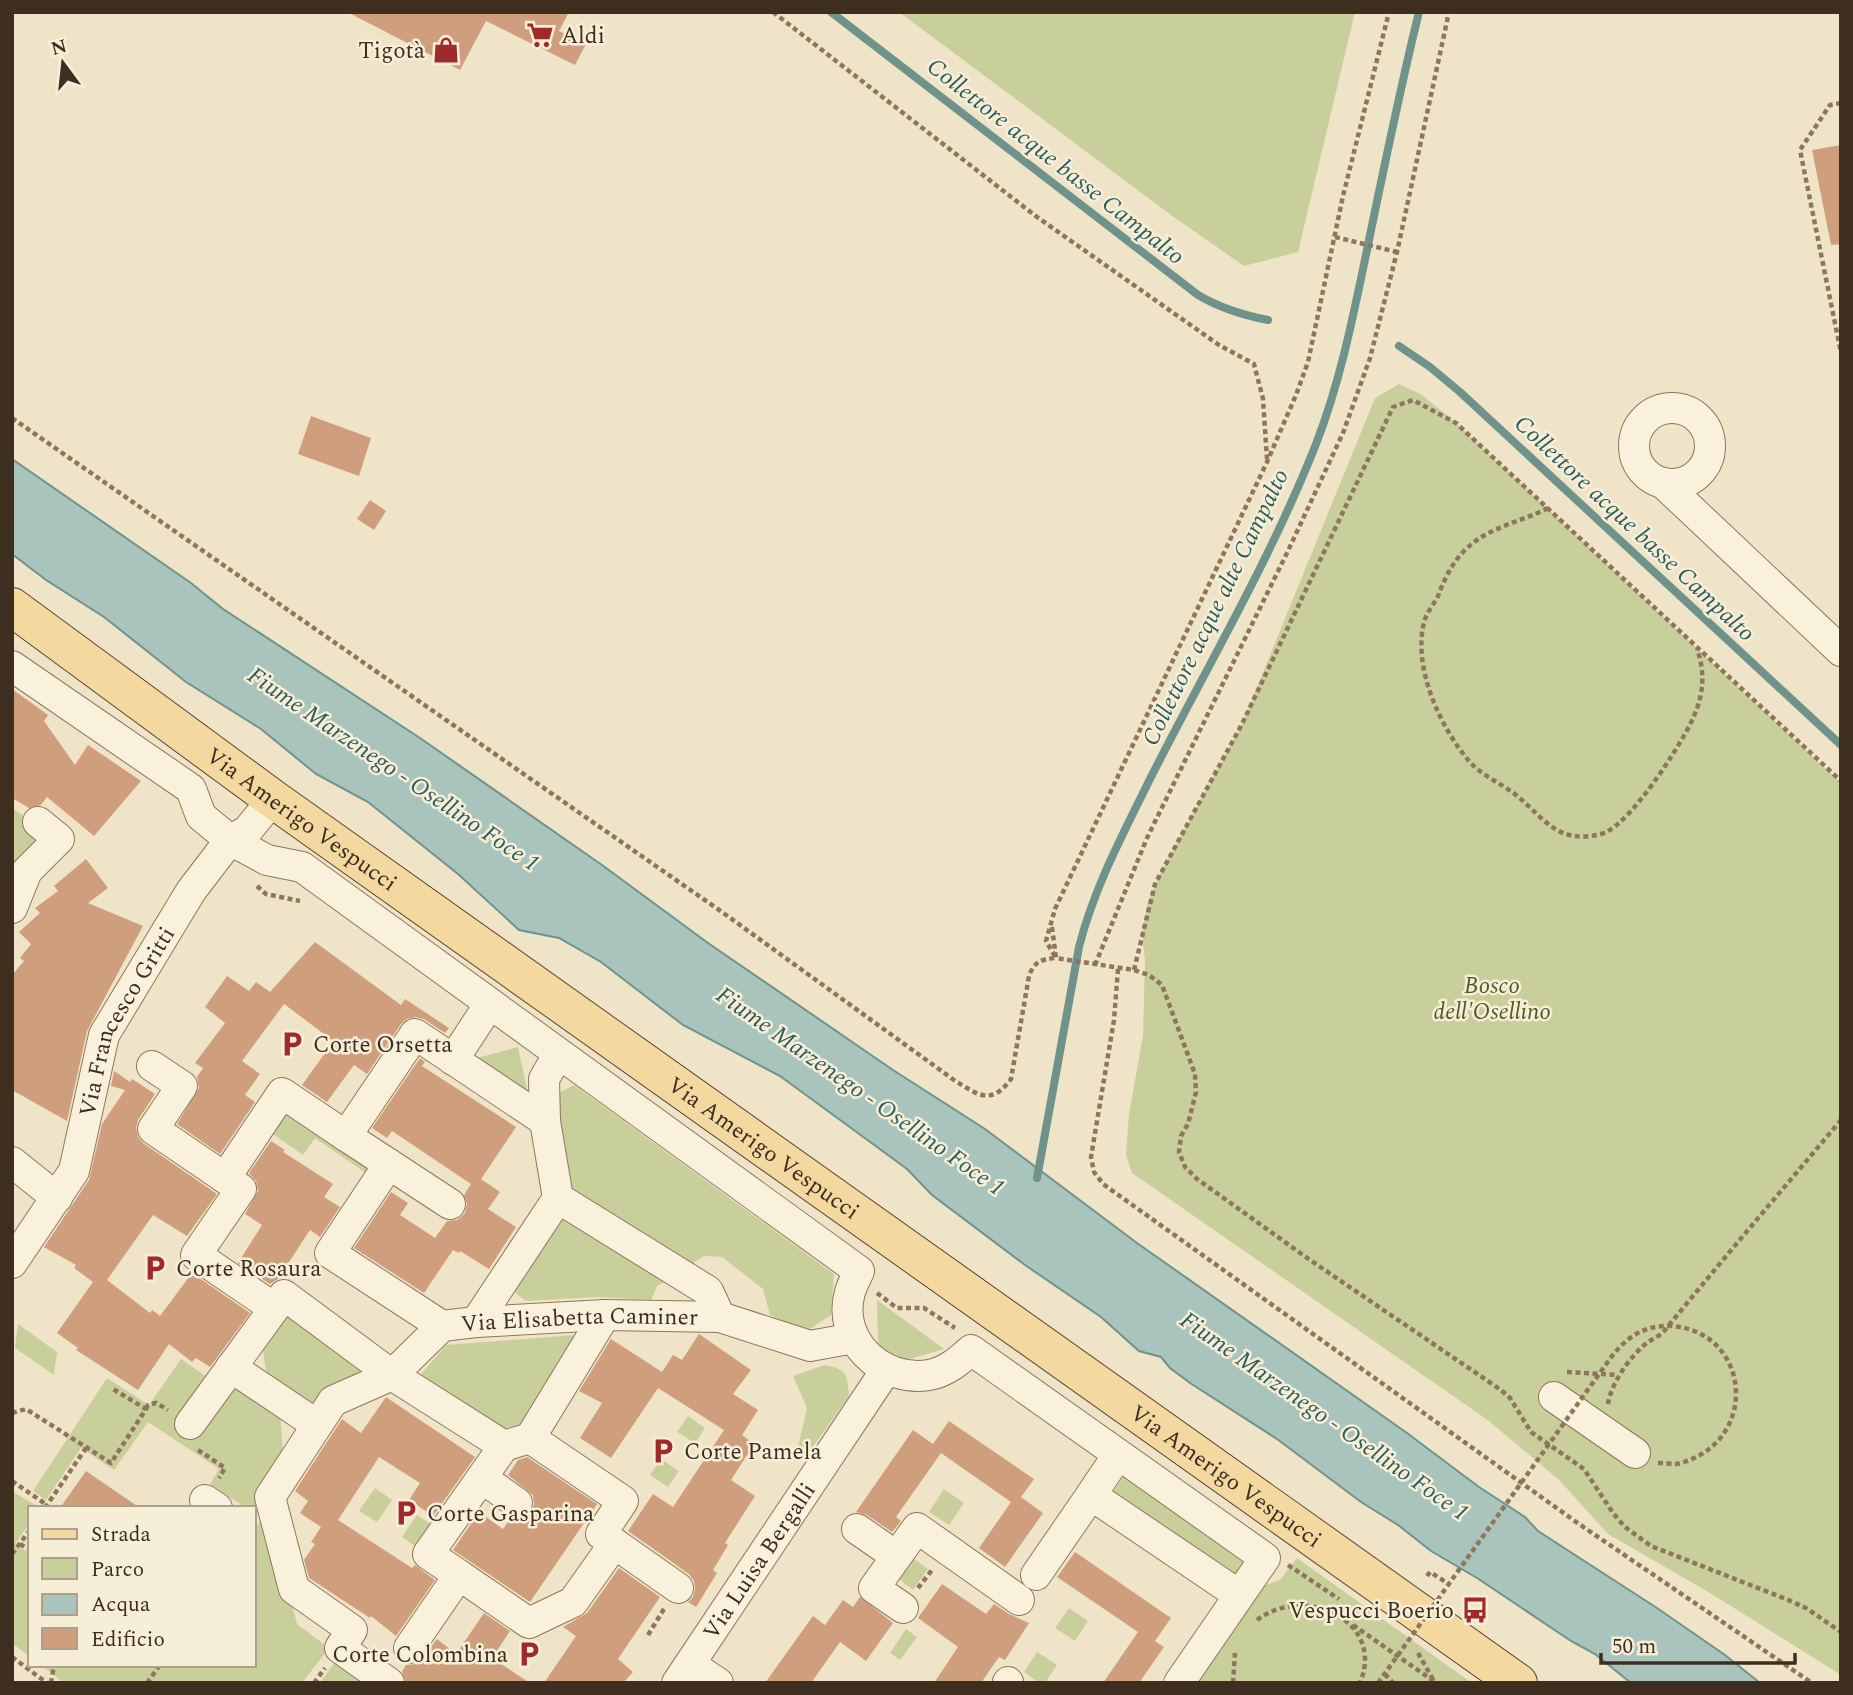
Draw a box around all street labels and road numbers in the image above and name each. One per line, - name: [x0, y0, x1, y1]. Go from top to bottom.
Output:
- street label: Via Amerigo Vespucci: [198, 739, 404, 901]
- street label: Via Francesco Gritti: [71, 920, 185, 1120]
- street label: Via Amerigo Vespucci: [660, 1068, 866, 1229]
- street label: Via Elisabetta Caminer: [459, 1299, 698, 1343]
- street label: Via Amerigo Vespucci: [1122, 1397, 1329, 1557]
- street label: Via Luisa Bergalli: [695, 1476, 825, 1647]

